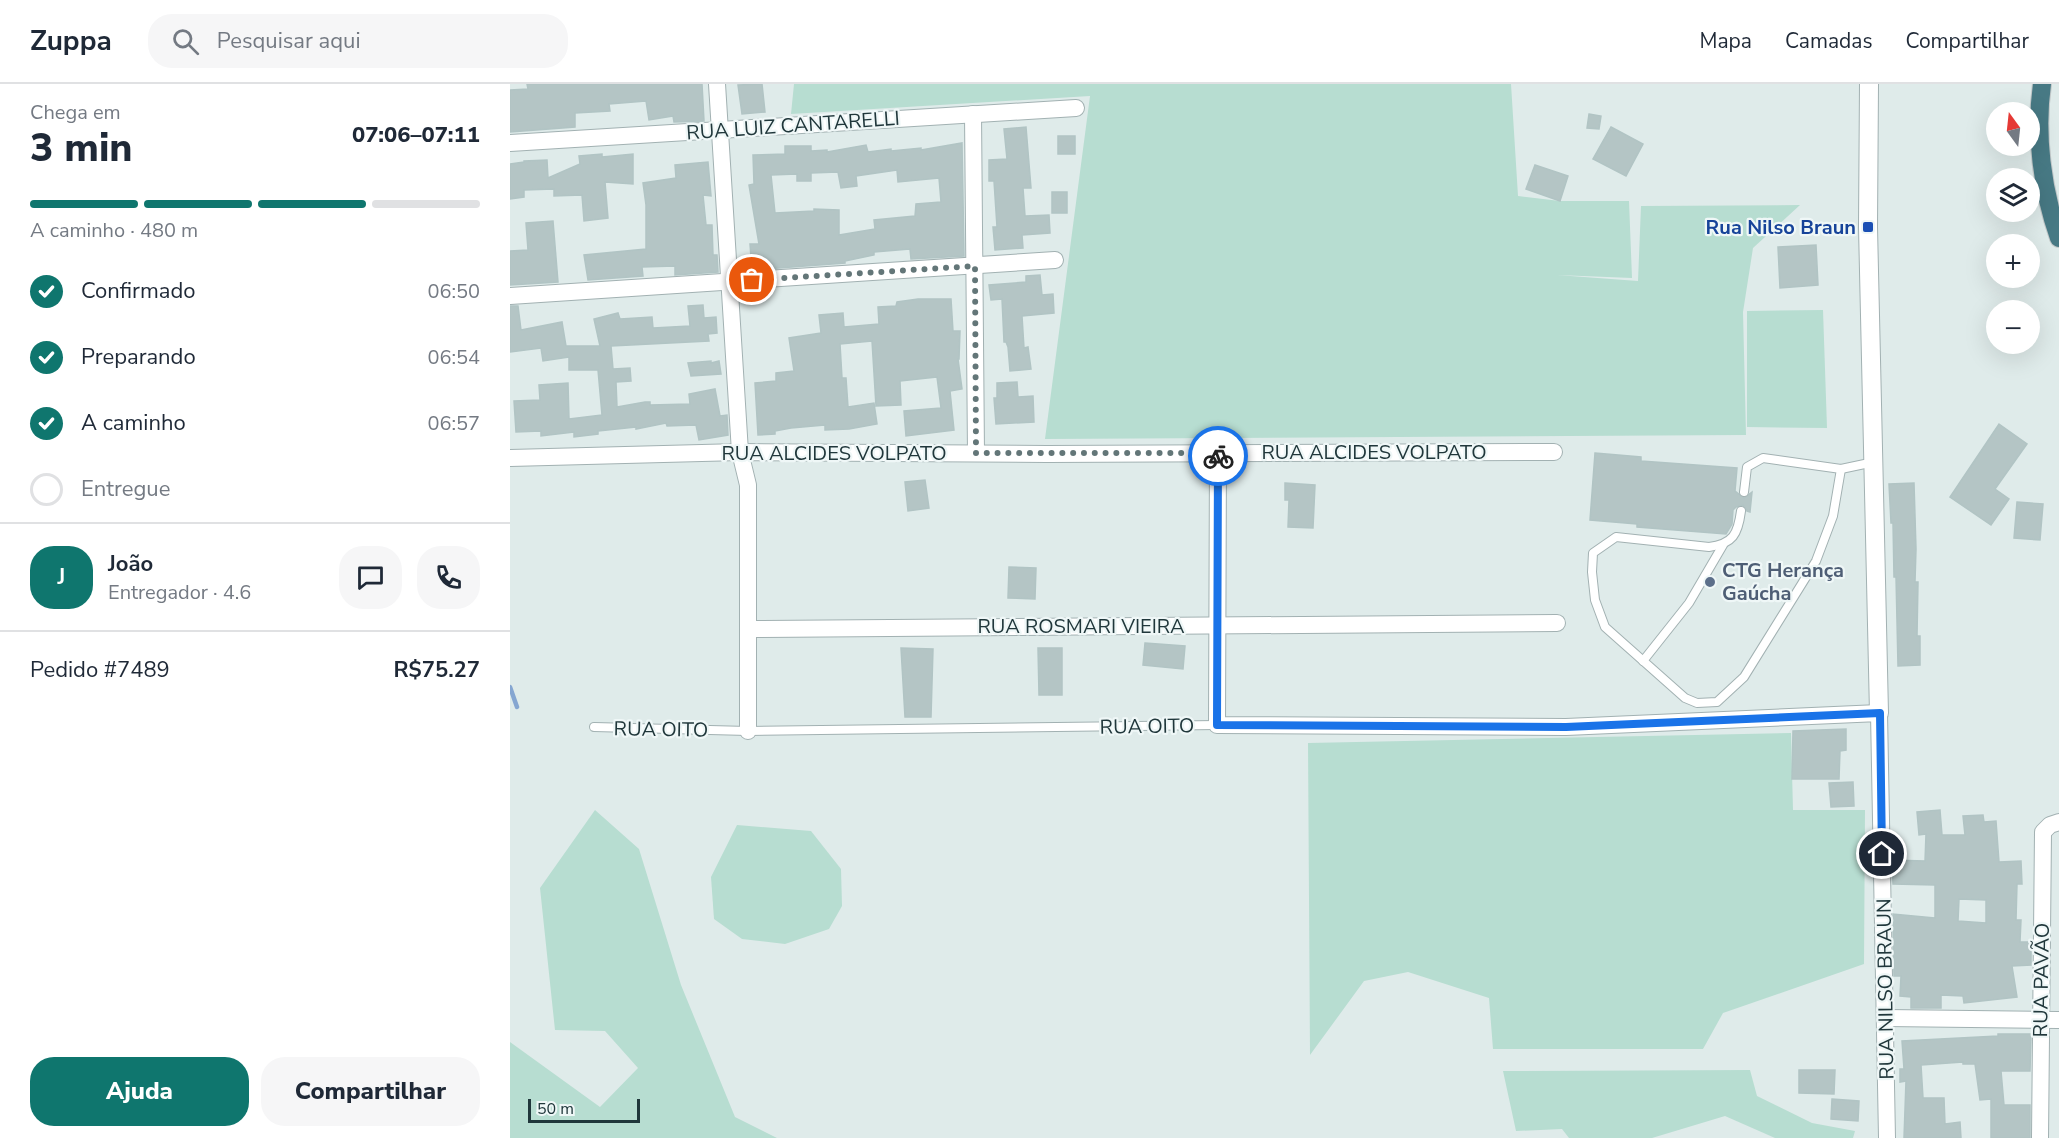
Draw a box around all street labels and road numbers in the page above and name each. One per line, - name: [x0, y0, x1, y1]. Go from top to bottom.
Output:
- street label: RUA LUIZ CANTARELLI: [685, 105, 901, 146]
- street label: RUA ALCIDES VOLPATO: [1261, 439, 1487, 466]
- street label: RUA ALCIDES VOLPATO: [721, 440, 947, 467]
- street label: RUA ROSMARI VIEIRA: [977, 613, 1185, 640]
- street label: RUA OITO: [1100, 712, 1195, 741]
- street label: RUA OITO: [613, 715, 708, 744]
- street label: RUA NILSO BRAUN: [1870, 898, 1901, 1080]
- street label: RUA PAVÃO: [2027, 922, 2056, 1038]

